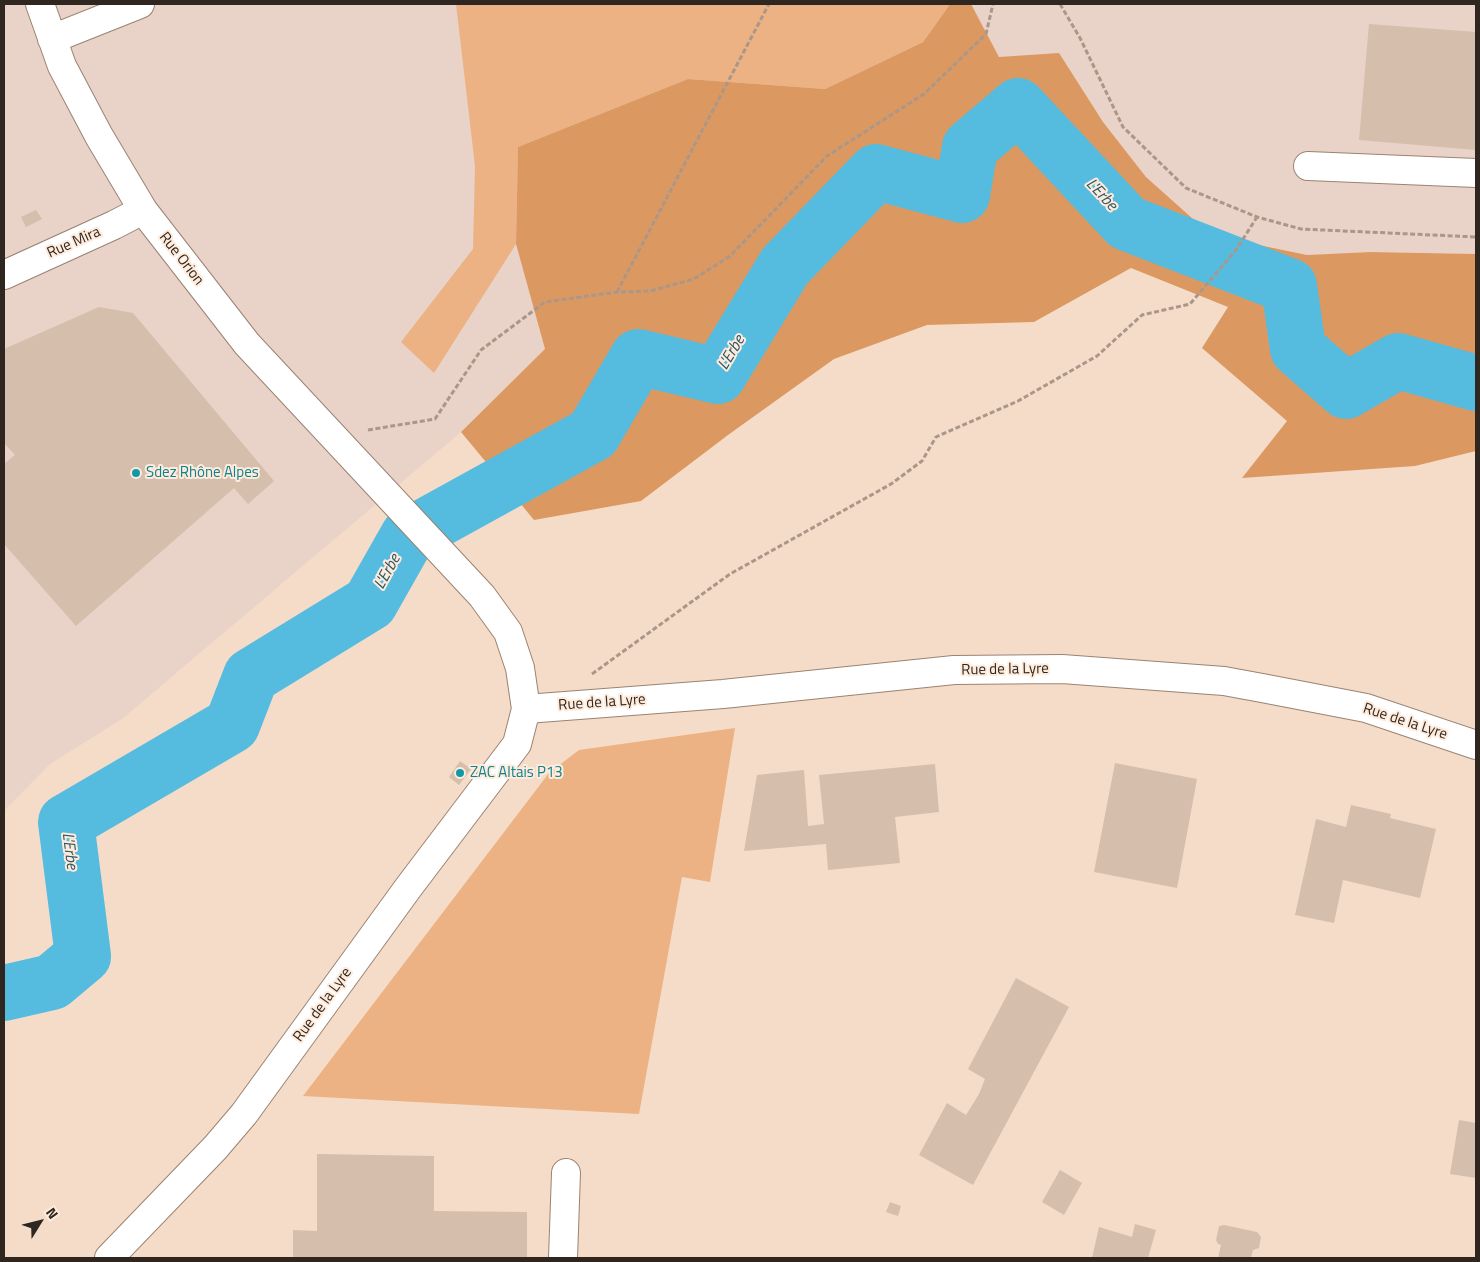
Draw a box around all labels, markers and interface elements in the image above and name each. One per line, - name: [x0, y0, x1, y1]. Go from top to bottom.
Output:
- water label: L'Erbe: [1081, 175, 1121, 215]
- street label: Rue Mira: [44, 223, 104, 263]
- street label: Rue Orion: [155, 229, 207, 289]
- water label: L'Erbe: [714, 332, 750, 374]
- place label: Sdez Rhône Alpes: [146, 464, 259, 482]
- marker: Sdez Rhône Alpes: [130, 467, 142, 479]
- water label: L'Erbe: [371, 551, 405, 593]
- street label: Rue de la Lyre: [961, 660, 1049, 680]
- street label: Rue de la Lyre: [558, 691, 646, 715]
- street label: Rue de la Lyre: [1361, 700, 1449, 744]
- place label: ZAC Altais P13: [470, 764, 563, 782]
- marker: ZAC Altais P13: [454, 767, 466, 779]
- water label: L'Erbe: [57, 832, 81, 870]
- street label: Rue de la Lyre: [290, 964, 356, 1046]
- north arrow: [15, 1197, 65, 1247]
- text: N: [41, 1203, 64, 1223]

